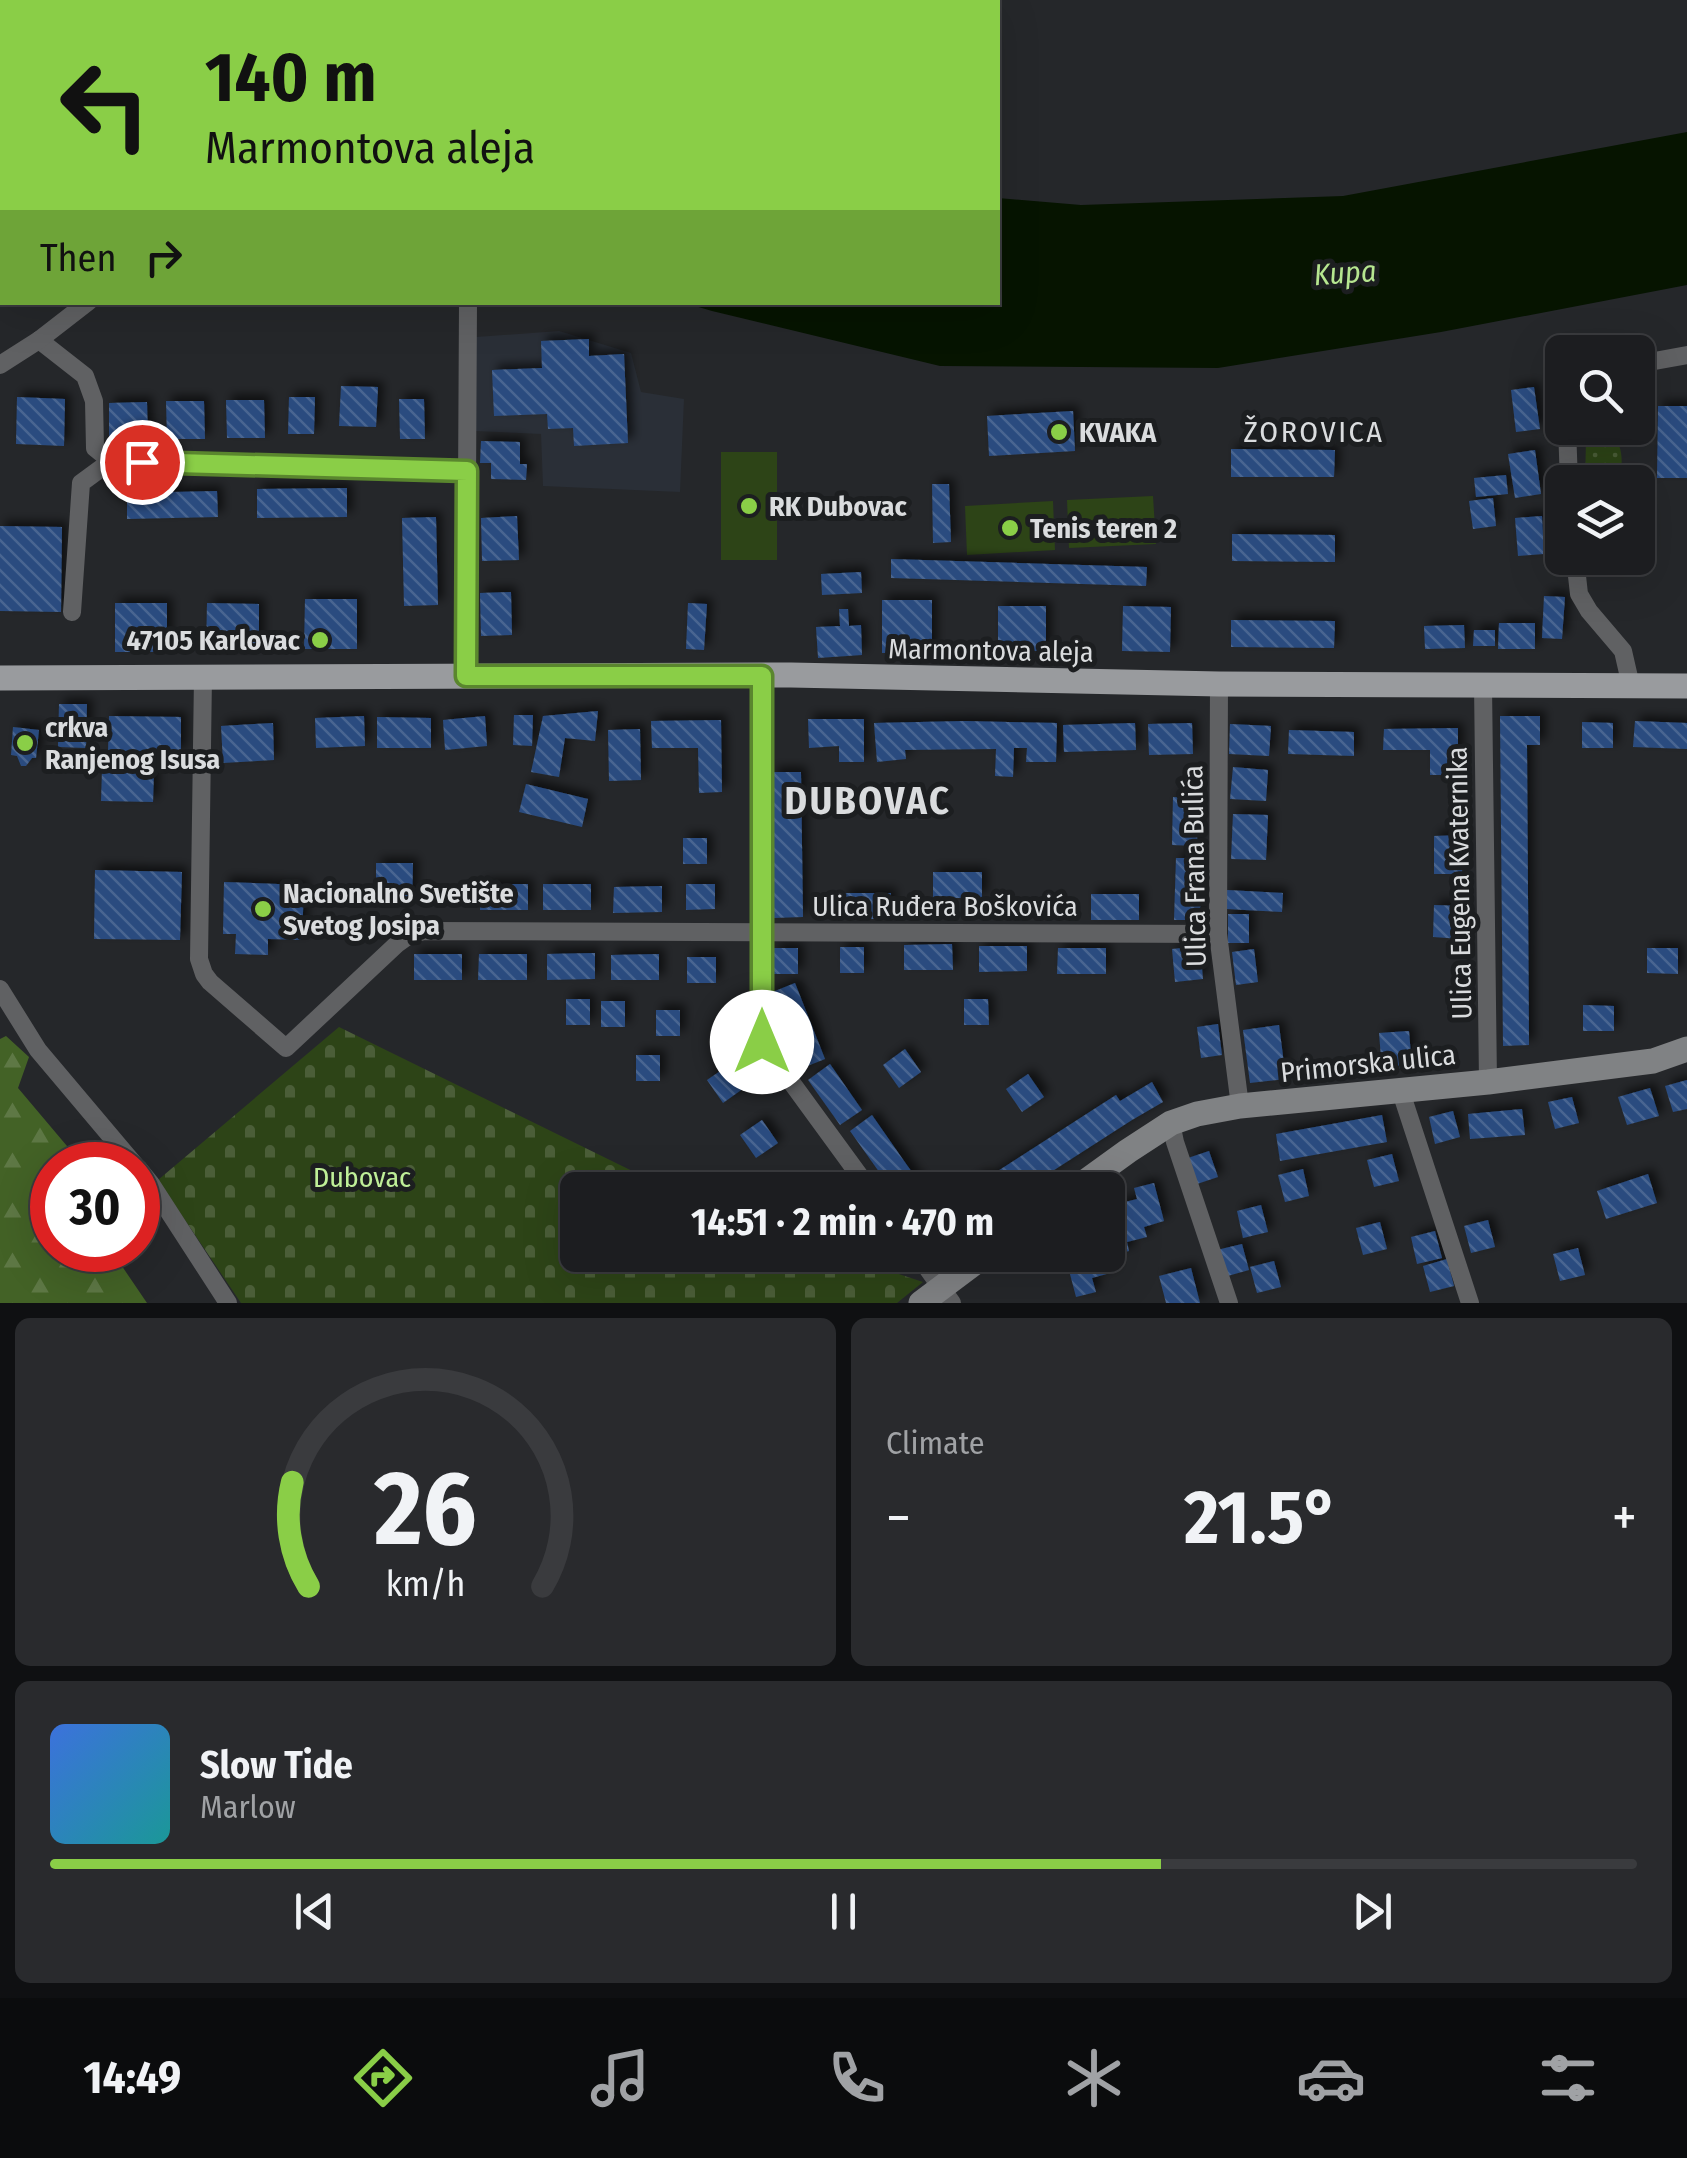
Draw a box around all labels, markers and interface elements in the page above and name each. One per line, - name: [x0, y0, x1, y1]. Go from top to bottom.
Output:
- text: 140 m: [205, 36, 377, 120]
- icon: left: [40, 40, 170, 170]
- text: Marmontova aleja: [205, 121, 535, 175]
- icon: right: [136, 230, 191, 285]
- text: Then: [40, 235, 116, 281]
- water label: Kupa: [1313, 253, 1377, 293]
- map controls: [1545, 335, 1655, 575]
- button: search: [1545, 335, 1655, 445]
- district label: ŽOROVICA: [1243, 414, 1385, 450]
- place label: KVAKA: [1079, 416, 1157, 449]
- pin: [100, 420, 185, 505]
- marker: KVAKA: [1048, 421, 1070, 443]
- icon: arrive: [115, 435, 170, 490]
- button: layers: [1545, 465, 1655, 575]
- place label: RK Dubovac: [769, 490, 907, 523]
- marker: RK Dubovac: [738, 495, 760, 517]
- place label: Tenis teren 2: [1030, 512, 1177, 545]
- marker: Tenis teren 2: [999, 517, 1021, 539]
- place label: 47105 Karlovac: [127, 624, 301, 657]
- marker: 47105 Karlovac: [309, 629, 331, 651]
- street label: Marmontova aleja: [888, 632, 1094, 669]
- place label: crkva Ranjenog Isusa: [45, 711, 220, 776]
- marker: crkva Ranjenog Isusa: [14, 732, 36, 754]
- street label: Ulica Eugena Kvaternika: [1441, 746, 1478, 1020]
- street label: Ulica Frana Bulića: [1176, 765, 1213, 967]
- district label: DUBOVAC: [785, 778, 951, 824]
- place label: Nacionalno Svetište Svetog Josipa: [283, 877, 514, 942]
- street label: Ulica Ruđera Boškovića: [812, 890, 1078, 923]
- marker: Nacionalno Svetište Svetog Josipa: [252, 898, 274, 920]
- position arrow: [710, 990, 814, 1094]
- street label: Primorska ulica: [1279, 1038, 1457, 1089]
- speed limit sign: 30: [30, 1142, 160, 1272]
- park label: Dubovac: [313, 1161, 411, 1194]
- text: 14:51 · 2 min · 470 m: [691, 1199, 994, 1245]
- text: Climate: [886, 1424, 985, 1462]
- text: 26: [373, 1447, 477, 1572]
- text: 21.5°: [1184, 1473, 1339, 1563]
- text: −: [886, 1485, 911, 1551]
- text: +: [1612, 1485, 1637, 1551]
- text: km/h: [386, 1563, 465, 1605]
- text: Slow Tide: [200, 1742, 353, 1788]
- text: Marlow: [200, 1788, 296, 1826]
- icon: previous: [287, 1884, 342, 1939]
- icon: pause: [816, 1884, 871, 1939]
- icon: next: [1345, 1884, 1400, 1939]
- icon: directions: [348, 2043, 418, 2113]
- icon: music: [585, 2043, 655, 2113]
- icon: phone: [822, 2043, 892, 2113]
- icon: climate: [1059, 2043, 1129, 2113]
- icon: car: [1296, 2043, 1366, 2113]
- icon: filters: [1533, 2043, 1603, 2113]
- text: 14:49: [84, 2051, 181, 2105]

